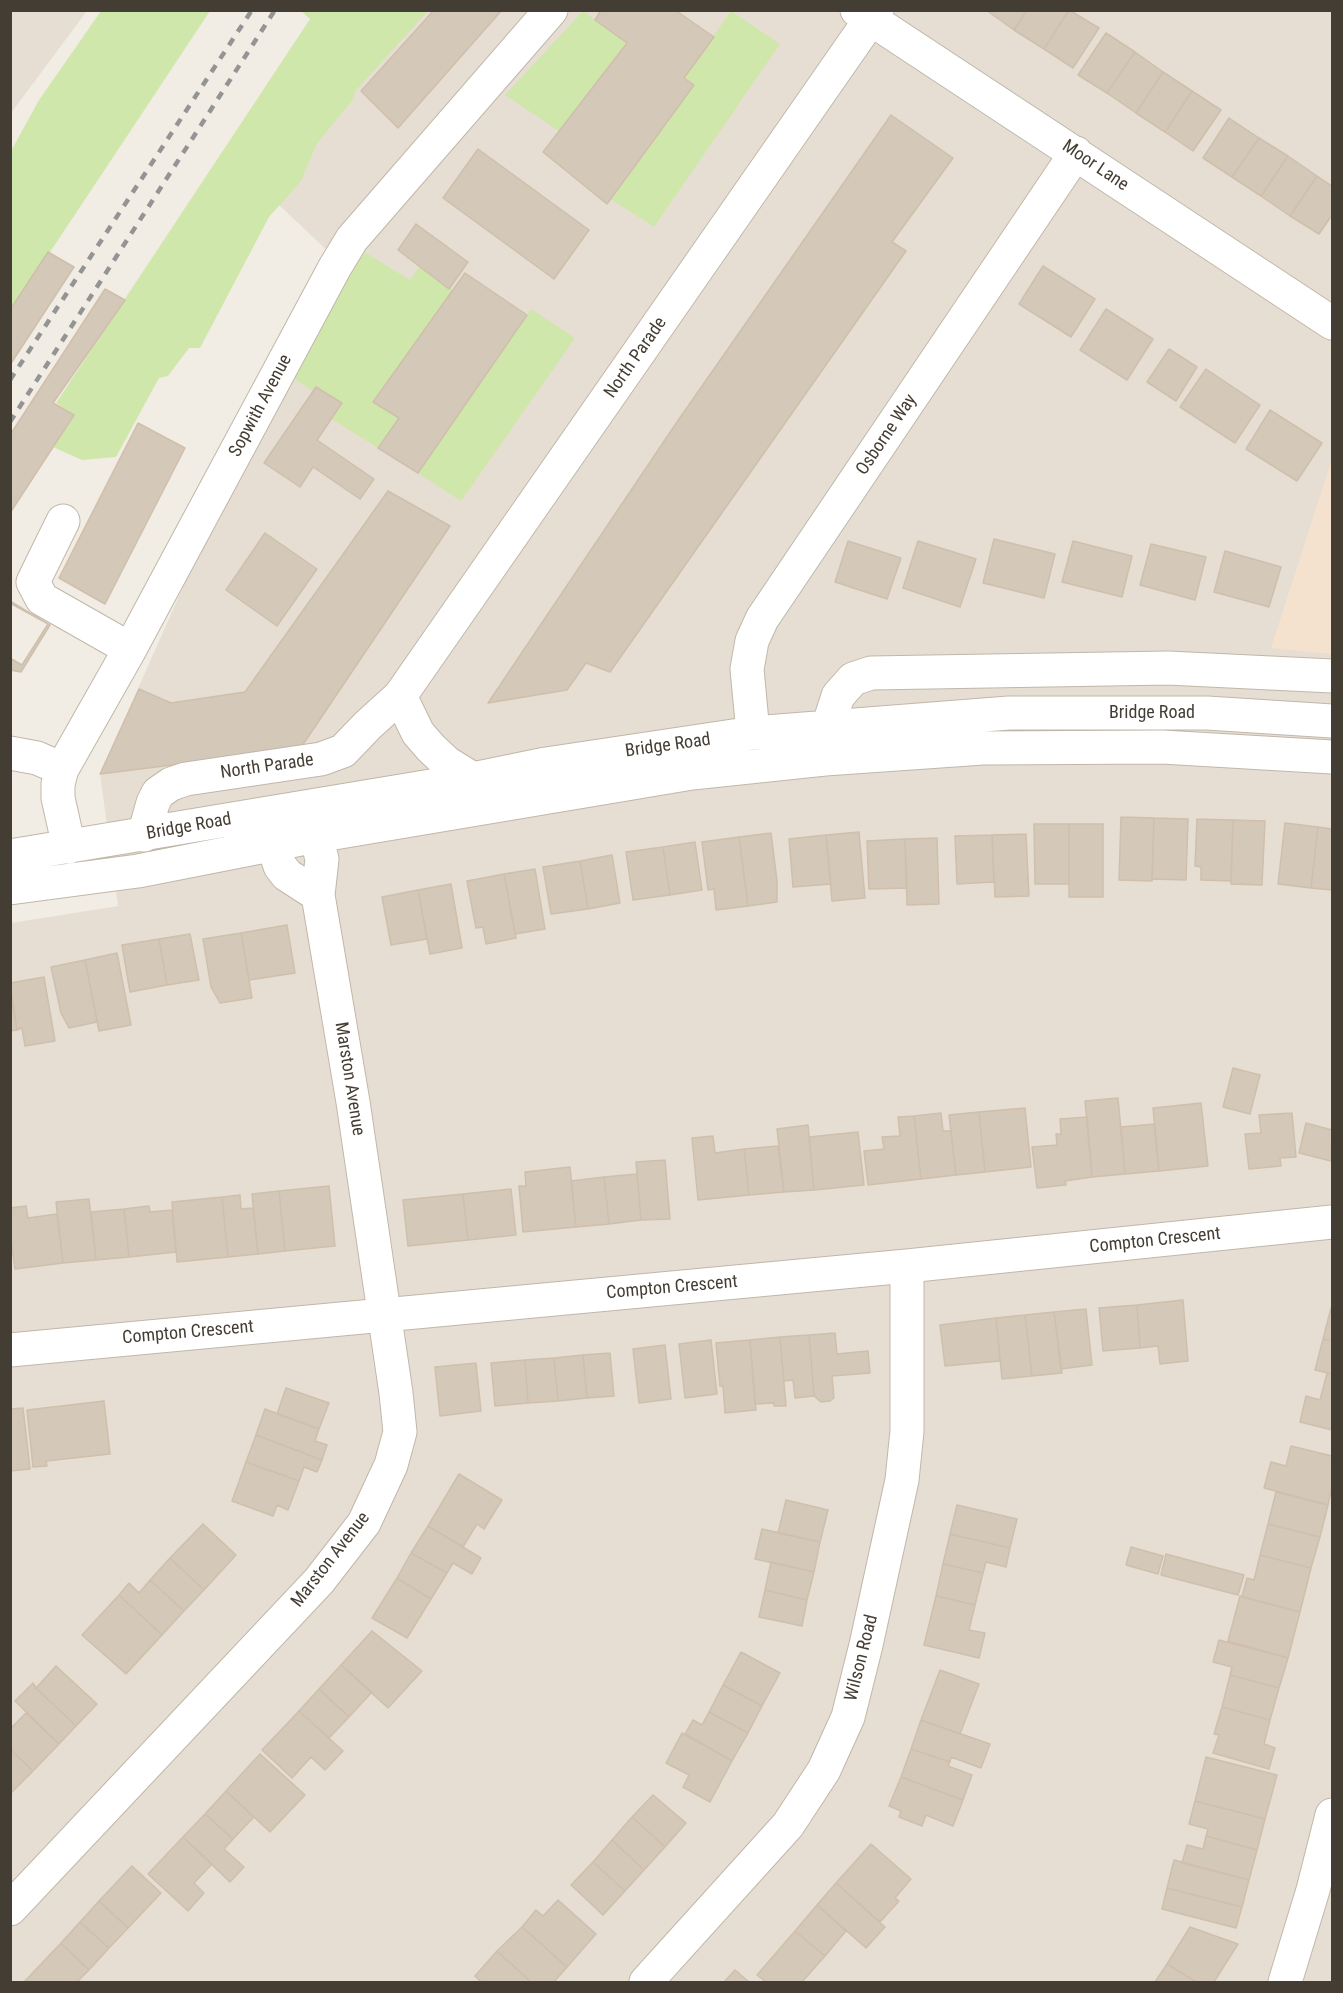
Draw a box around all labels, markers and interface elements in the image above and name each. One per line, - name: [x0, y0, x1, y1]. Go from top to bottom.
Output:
- street label: Moor Lane: [1058, 136, 1132, 196]
- street label: North Parade: [600, 313, 672, 403]
- street label: Sopwith Avenue: [225, 351, 297, 461]
- street label: Osborne Way: [852, 390, 922, 480]
- street label: Bridge Road: [1109, 702, 1195, 724]
- street label: Bridge Road: [624, 729, 712, 763]
- street label: North Parade: [219, 750, 315, 784]
- street label: Bridge Road: [145, 809, 233, 845]
- street label: Marston Avenue: [329, 1021, 369, 1137]
- street label: Compton Crescent: [1088, 1223, 1222, 1259]
- street label: Compton Crescent: [605, 1272, 739, 1304]
- street label: Compton Crescent: [121, 1317, 255, 1349]
- street label: Marston Avenue: [287, 1508, 375, 1612]
- street label: Wilson Road: [841, 1613, 883, 1703]

